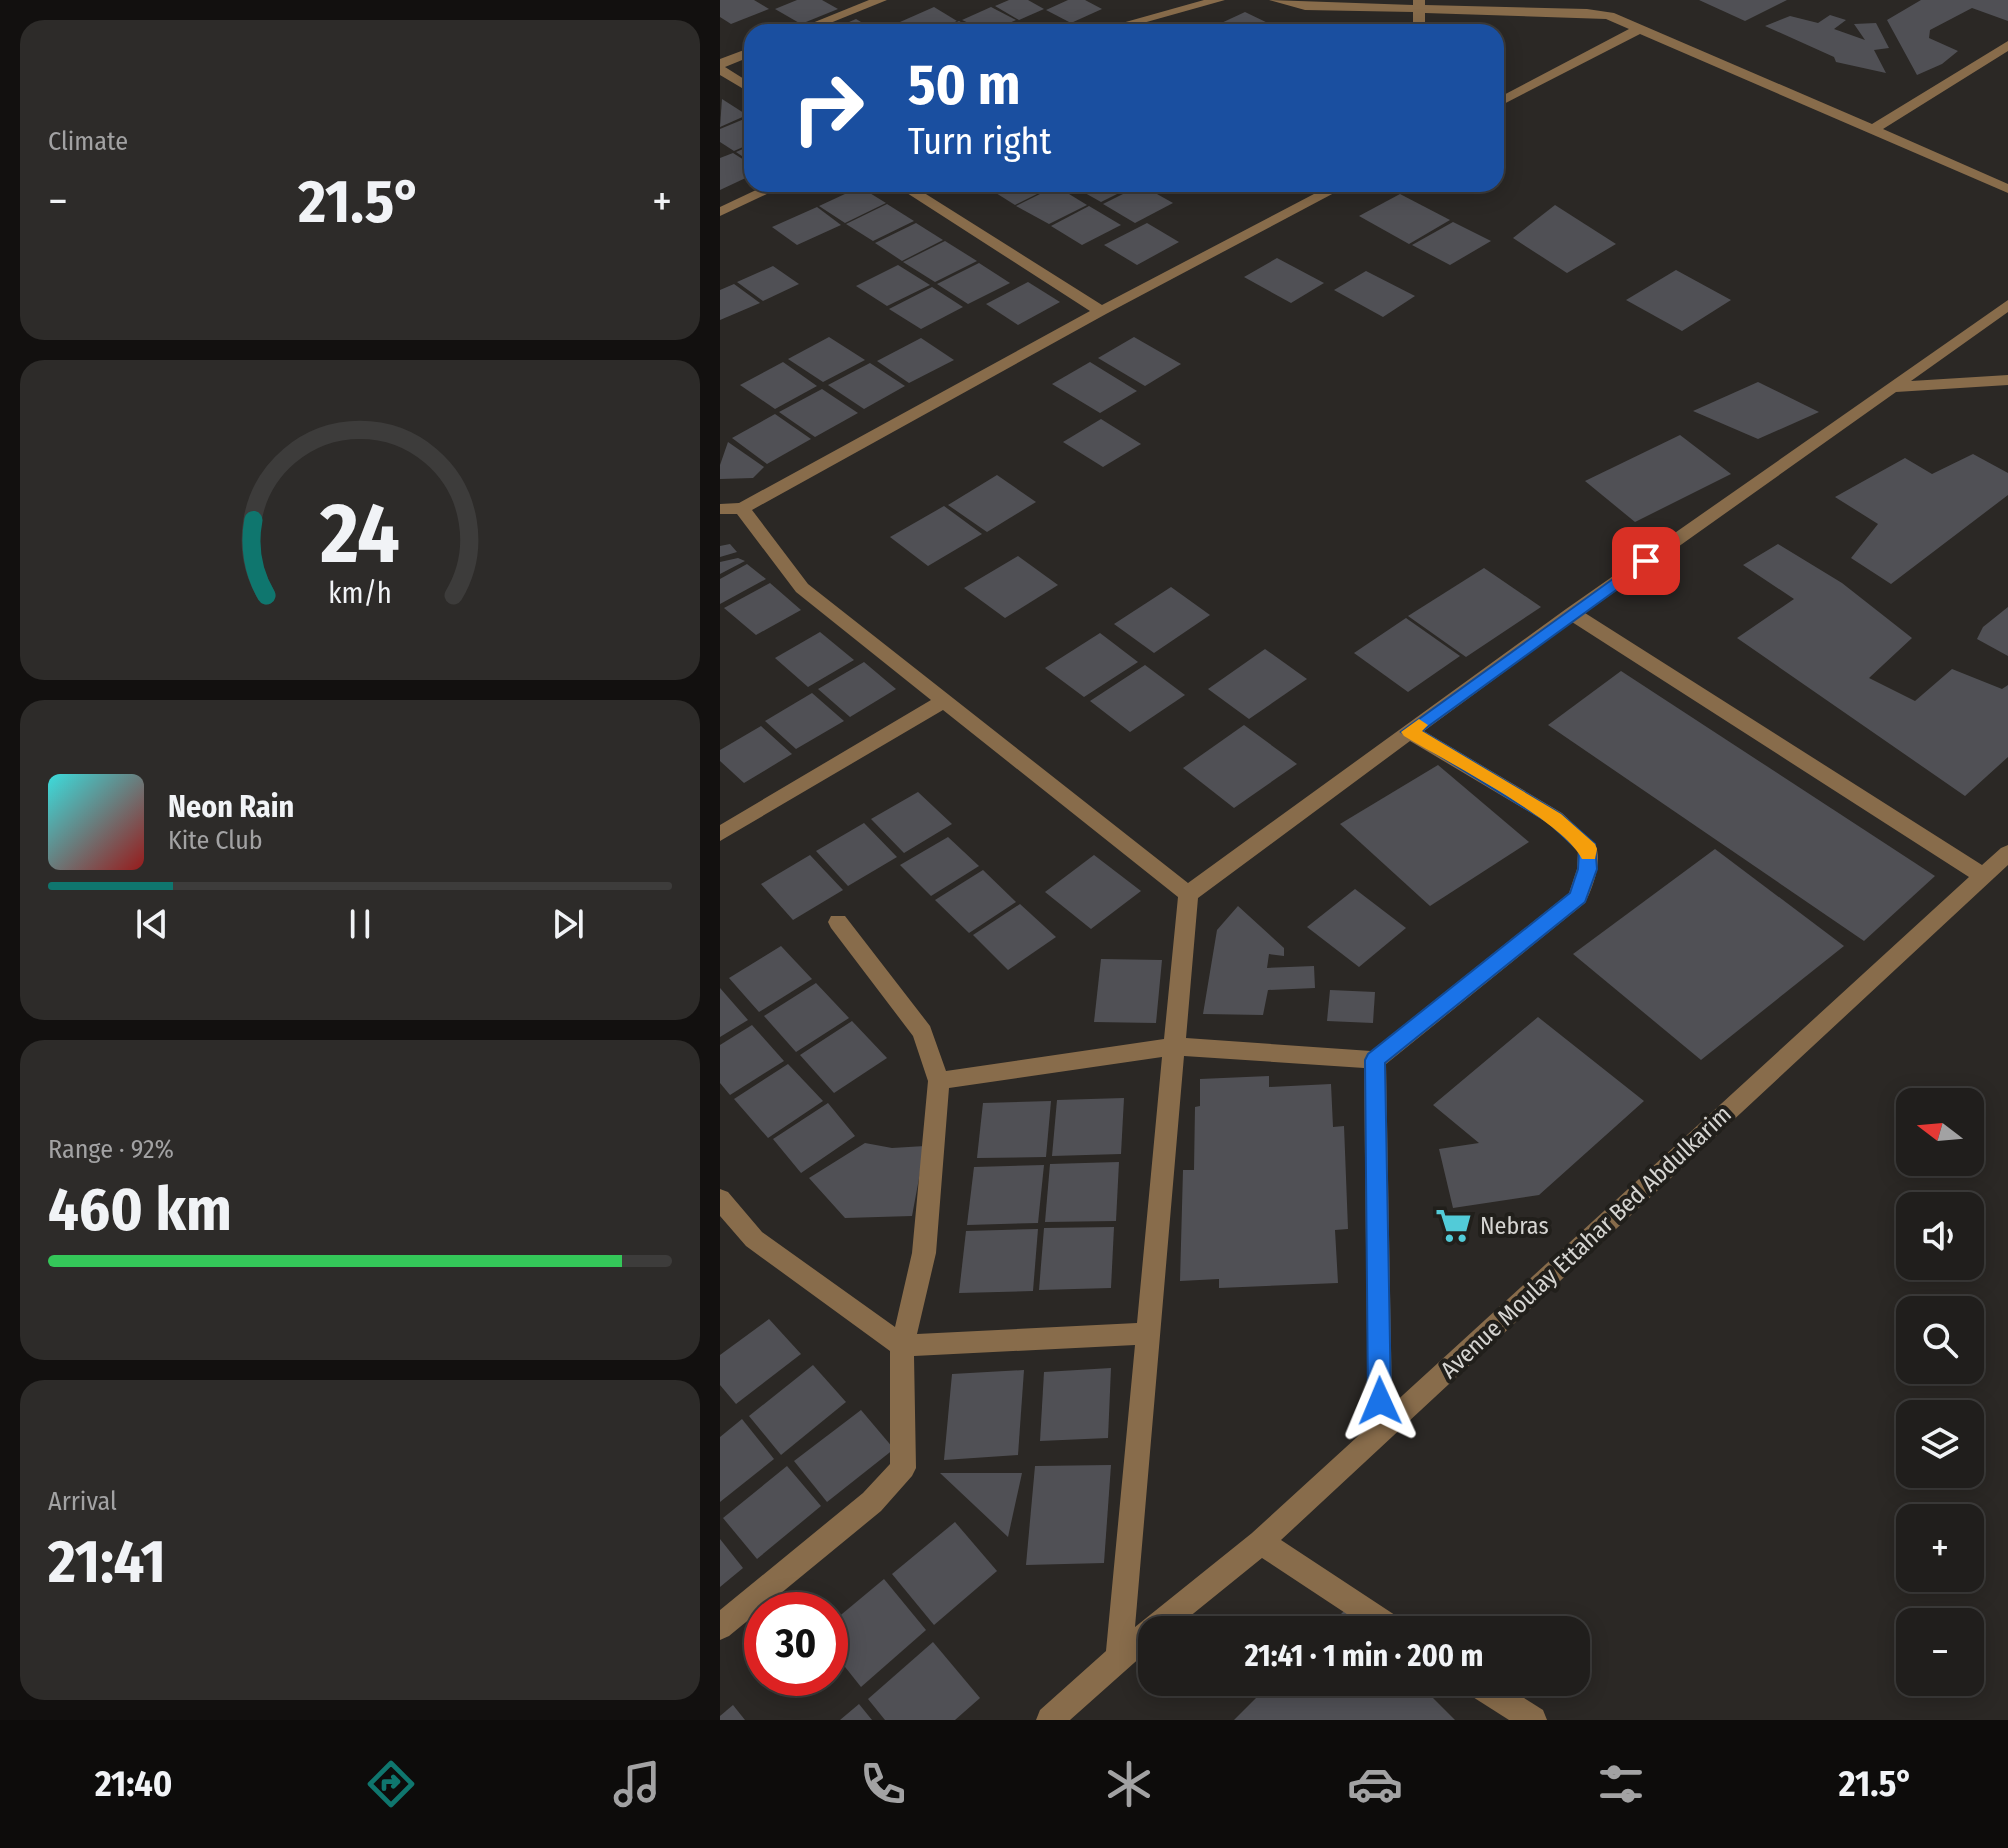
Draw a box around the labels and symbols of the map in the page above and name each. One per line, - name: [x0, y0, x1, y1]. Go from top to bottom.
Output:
- pin: [1612, 527, 1680, 595]
- north arrow: [1896, 1088, 1984, 1176]
- street label: Avenue Moulay Ettahar Bed Abdulkarim: [1435, 1100, 1737, 1384]
- supermarket icon: Nebras: [1435, 1207, 1473, 1245]
- place label: Nebras: [1480, 1212, 1549, 1240]
- position arrow: [1338, 1359, 1422, 1443]
- speed limit sign: 30: [744, 1592, 848, 1696]

